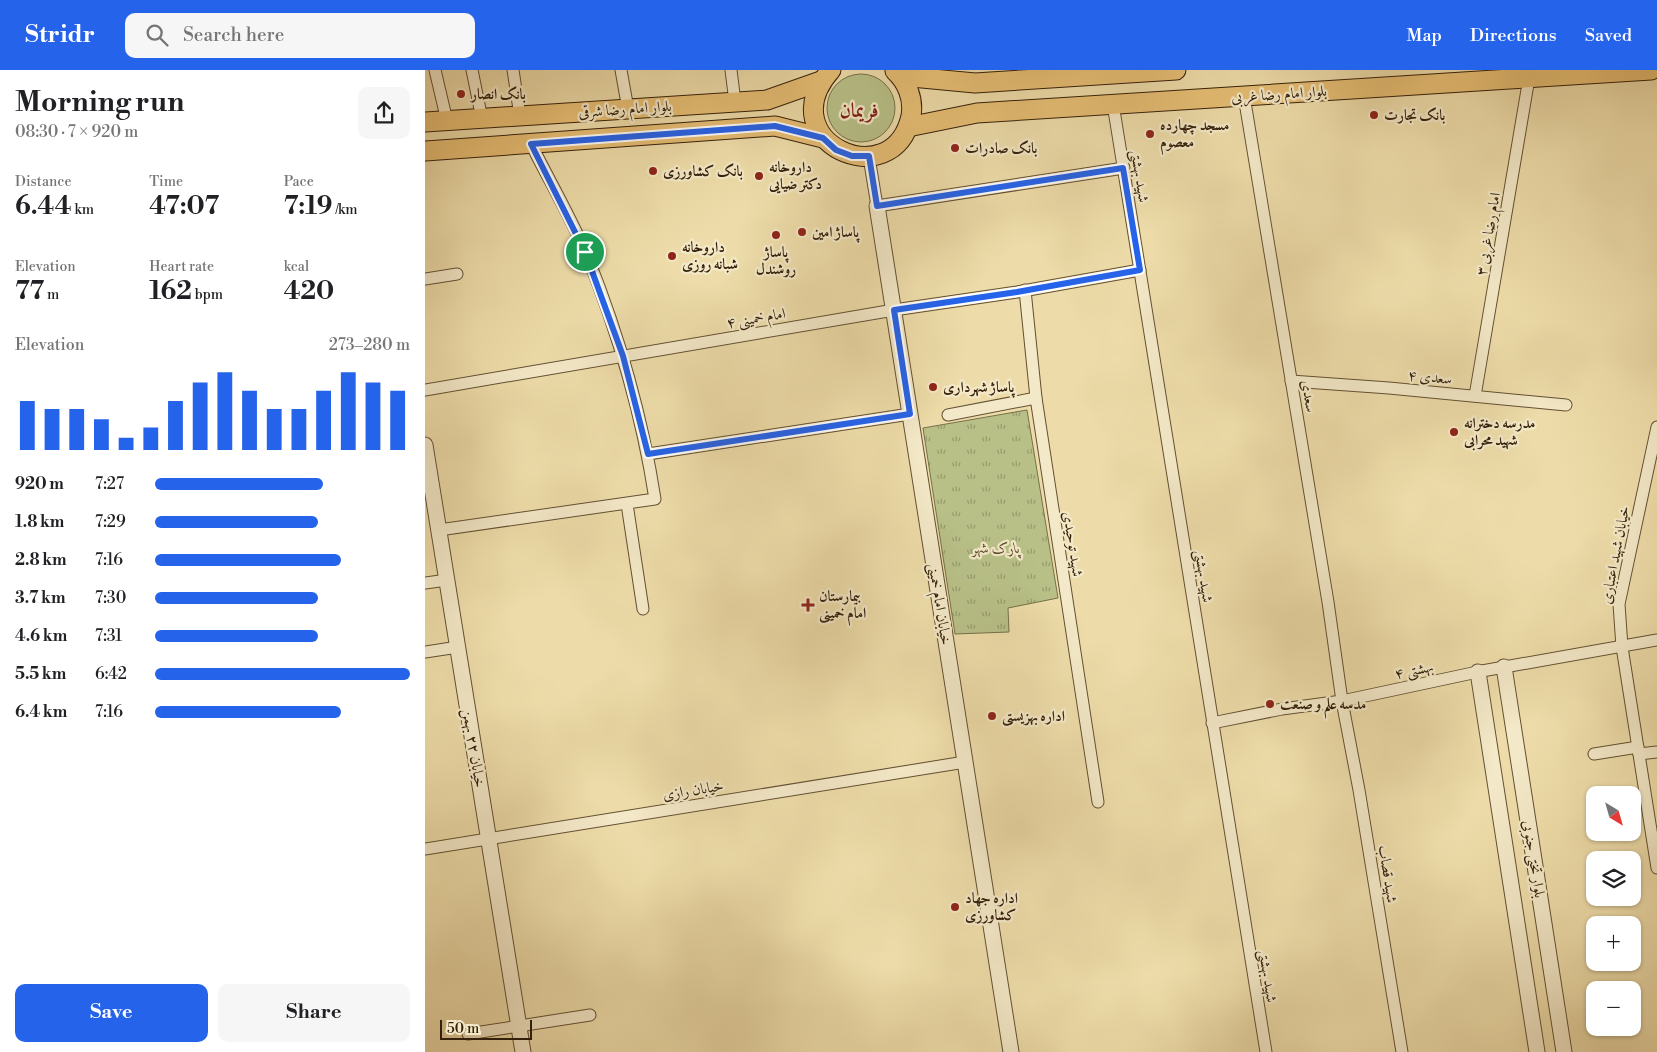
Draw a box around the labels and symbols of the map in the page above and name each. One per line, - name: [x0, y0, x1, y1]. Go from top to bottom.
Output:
- street label: بلوار امام رضا غربی: [1231, 82, 1328, 110]
- place label: بانک انصار: [469, 85, 526, 104]
- marker: بانک انصار: [455, 88, 467, 100]
- street label: بلوار امام رضا شرقی: [578, 97, 673, 125]
- district label: فریمان: [839, 99, 879, 124]
- place label: بانک تجارت: [1384, 106, 1446, 125]
- marker: بانک تجارت: [1368, 109, 1380, 121]
- place label: مسجد چهارده معصوم: [1160, 116, 1229, 155]
- marker: مسجد چهارده معصوم: [1144, 128, 1156, 140]
- place label: بانک صادرات: [965, 139, 1037, 158]
- marker: بانک صادرات: [949, 142, 961, 154]
- street label: شهید بهشتی: [1125, 148, 1153, 204]
- place label: داروخانه دکتر ضیایی: [768, 158, 822, 194]
- place label: بانک کشاورزی: [663, 162, 743, 181]
- marker: بانک کشاورزی: [647, 165, 659, 177]
- marker: داروخانه دکتر ضیایی: [753, 170, 765, 182]
- street label: امام رضا غربی ۳: [1472, 191, 1508, 278]
- place label: پاساژ امین: [812, 223, 860, 243]
- marker: پاساژ امین: [796, 226, 808, 238]
- marker: پاساژ روشندل: [770, 229, 782, 241]
- pin: [564, 231, 606, 273]
- place label: داروخانه شبانه روزی: [682, 238, 738, 274]
- place label: پاساژ روشندل: [756, 243, 796, 279]
- marker: داروخانه شبانه روزی: [666, 250, 678, 262]
- street label: امام خمینی ۴: [725, 304, 788, 336]
- street label: سعدی ۴: [1407, 366, 1453, 389]
- place label: پاساژ شهرداری: [943, 378, 1015, 398]
- street label: سعدی: [1297, 379, 1320, 414]
- marker: پاساژ شهرداری: [927, 381, 939, 393]
- place label: مدرسه دخترانه شهید محرابی: [1463, 414, 1536, 451]
- marker: مدرسه دخترانه شهید محرابی: [1448, 426, 1460, 438]
- street label: خیابان شهید اعتباری: [1597, 505, 1634, 606]
- street label: شهید توحیدی: [1058, 510, 1087, 578]
- park label: پارک شهر: [971, 539, 1021, 559]
- street label: شهید بهشتی: [1189, 548, 1217, 604]
- street label: خیابان امام خمینی: [921, 562, 955, 647]
- place label: بیمارستان امام خمینی: [819, 587, 866, 626]
- marker: بیمارستان امام خمینی: [801, 598, 815, 612]
- street label: بهشتی ۴: [1393, 657, 1435, 685]
- place label: مدسه علم و صنعت: [1280, 695, 1366, 719]
- marker: مدسه علم و صنعت: [1264, 698, 1276, 710]
- street label: خیابان ۲۲ بهمن: [458, 707, 489, 789]
- place label: اداره بهزیستی: [1002, 707, 1065, 727]
- marker: اداره بهزیستی: [986, 710, 998, 722]
- street label: خیابان رازی: [661, 776, 725, 805]
- north arrow: [1586, 786, 1641, 841]
- street label: بلوار تختی جنوبی: [1517, 819, 1549, 900]
- street label: شهید قصاب: [1374, 844, 1401, 904]
- place label: اداره جهاد کشاورزی: [965, 889, 1018, 925]
- marker: اداره جهاد کشاورزی: [949, 901, 961, 913]
- street label: شهید بهشتی: [1253, 948, 1281, 1004]
- scale bar: [440, 1017, 533, 1040]

